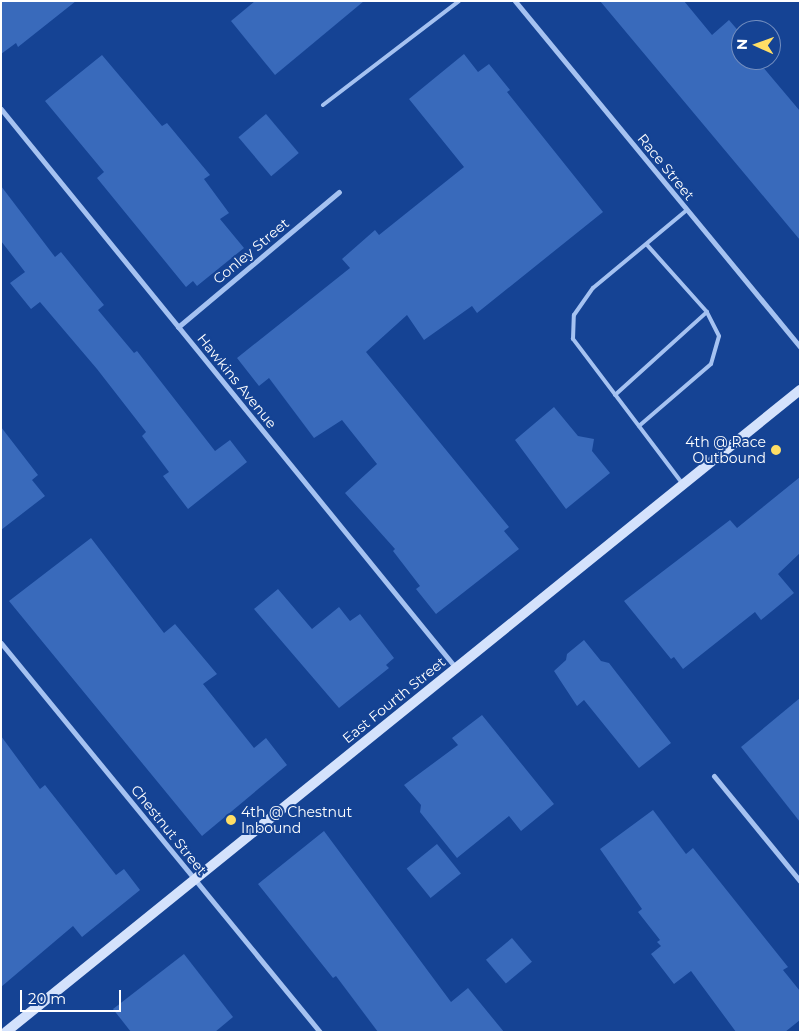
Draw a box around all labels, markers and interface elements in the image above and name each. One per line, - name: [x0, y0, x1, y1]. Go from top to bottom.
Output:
- north arrow: [731, 20, 781, 70]
- text: N: [733, 39, 751, 50]
- street label: Race Street: [634, 130, 698, 204]
- street label: Conley Street: [210, 214, 292, 288]
- street label: Hawkins Avenue: [194, 330, 280, 432]
- place label: 4th @ Race Outbound: [685, 434, 766, 467]
- marker: 4th @ Race Outbound: [770, 444, 782, 456]
- street label: East Fourth Street: [339, 653, 449, 747]
- street label: Chestnut Street: [128, 782, 210, 878]
- place label: 4th @ Chestnut Inbound: [241, 804, 352, 836]
- marker: 4th @ Chestnut Inbound: [225, 814, 237, 826]
- scale bar: [22, 980, 124, 1012]
- text: 20 m: [28, 989, 66, 1008]

